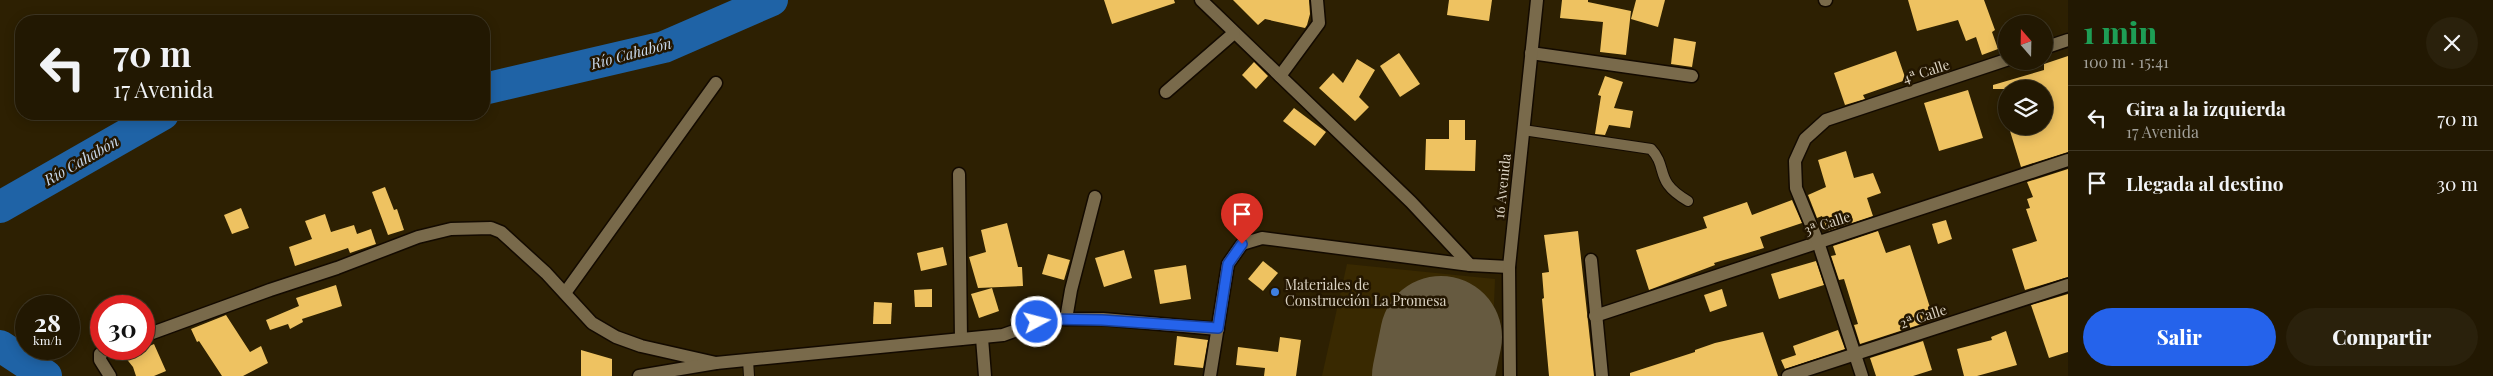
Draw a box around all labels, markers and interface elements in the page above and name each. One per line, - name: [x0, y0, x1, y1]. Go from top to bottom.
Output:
- text: 1 min: [2083, 12, 2157, 52]
- north arrow: [1998, 15, 2052, 70]
- map controls: [1998, 15, 2053, 135]
- button: close: [2426, 17, 2478, 69]
- text: 70 m: [113, 29, 191, 76]
- water label: Río Cahabón: [587, 33, 674, 74]
- icon: left: [30, 35, 95, 100]
- text: 100 m · 15:41: [2083, 51, 2169, 72]
- street label: 4ª Calle: [1900, 54, 1952, 88]
- text: 17 Avenida: [113, 74, 213, 104]
- button: layers: [1998, 80, 2053, 135]
- text: Gira a la izquierda: [2126, 95, 2286, 121]
- icon: left: [2083, 104, 2111, 132]
- text: 70 m: [2437, 105, 2478, 131]
- text: 17 Avenida: [2126, 121, 2199, 142]
- water label: Río Cahabón: [39, 131, 122, 190]
- street label: 16 Avenida: [1489, 152, 1515, 220]
- icon: arrive: [2083, 169, 2111, 197]
- text: Llegada al destino: [2126, 170, 2284, 196]
- text: 30 m: [2436, 170, 2478, 196]
- pin: [1221, 193, 1263, 244]
- icon: arrive: [1228, 200, 1256, 228]
- street label: 3ª Calle: [1801, 207, 1853, 239]
- place label: Materiales de Construcción La Promesa: [1285, 275, 1447, 310]
- marker: Materiales de Construcción La Promesa: [1269, 286, 1281, 298]
- speed limit sign: 30: [90, 295, 155, 360]
- position arrow: [1010, 295, 1062, 347]
- street label: 2ª Calle: [1897, 300, 1949, 332]
- text: 28: [34, 305, 61, 338]
- button: Salir: [2083, 308, 2276, 366]
- button: Compartir: [2286, 308, 2478, 366]
- text: km/h: [33, 332, 62, 348]

